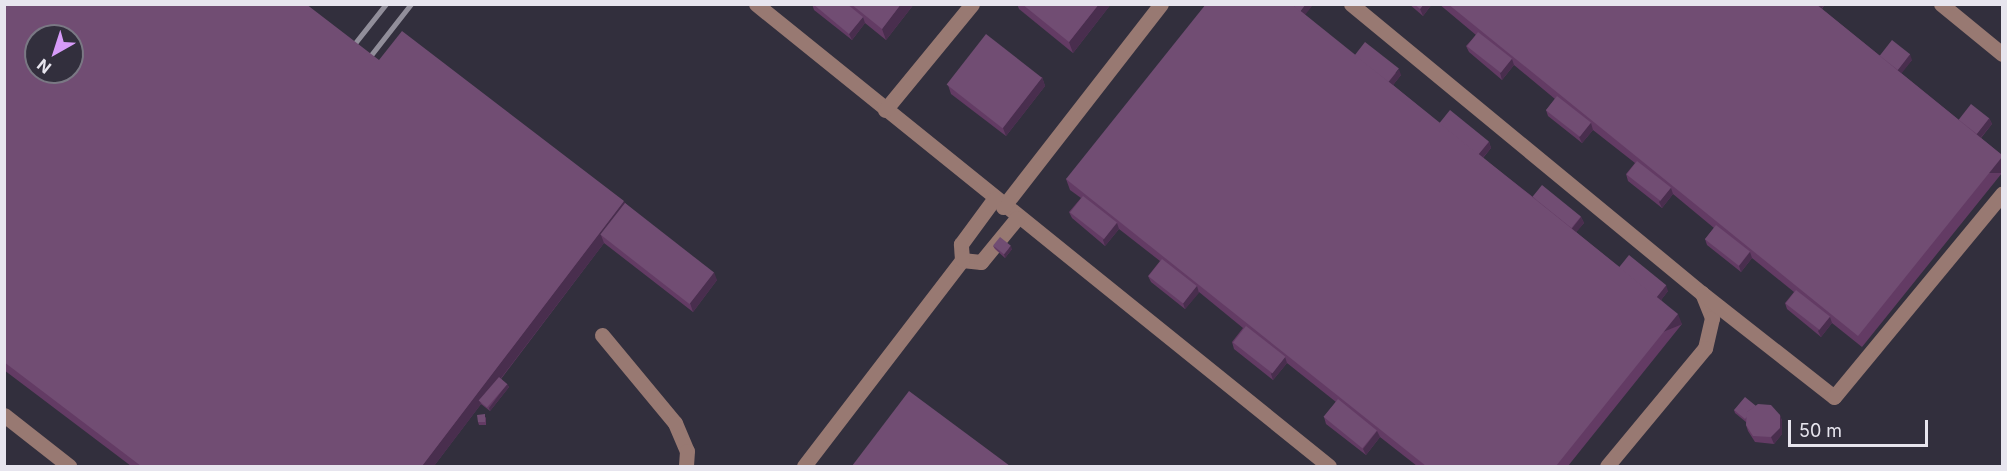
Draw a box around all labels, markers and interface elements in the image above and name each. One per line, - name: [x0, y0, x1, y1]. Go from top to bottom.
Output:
- north arrow: [24, 24, 84, 84]
- text: N: [33, 55, 55, 78]
- scale bar: [1791, 408, 1930, 446]
- text: 50 m: [1799, 420, 1842, 441]

